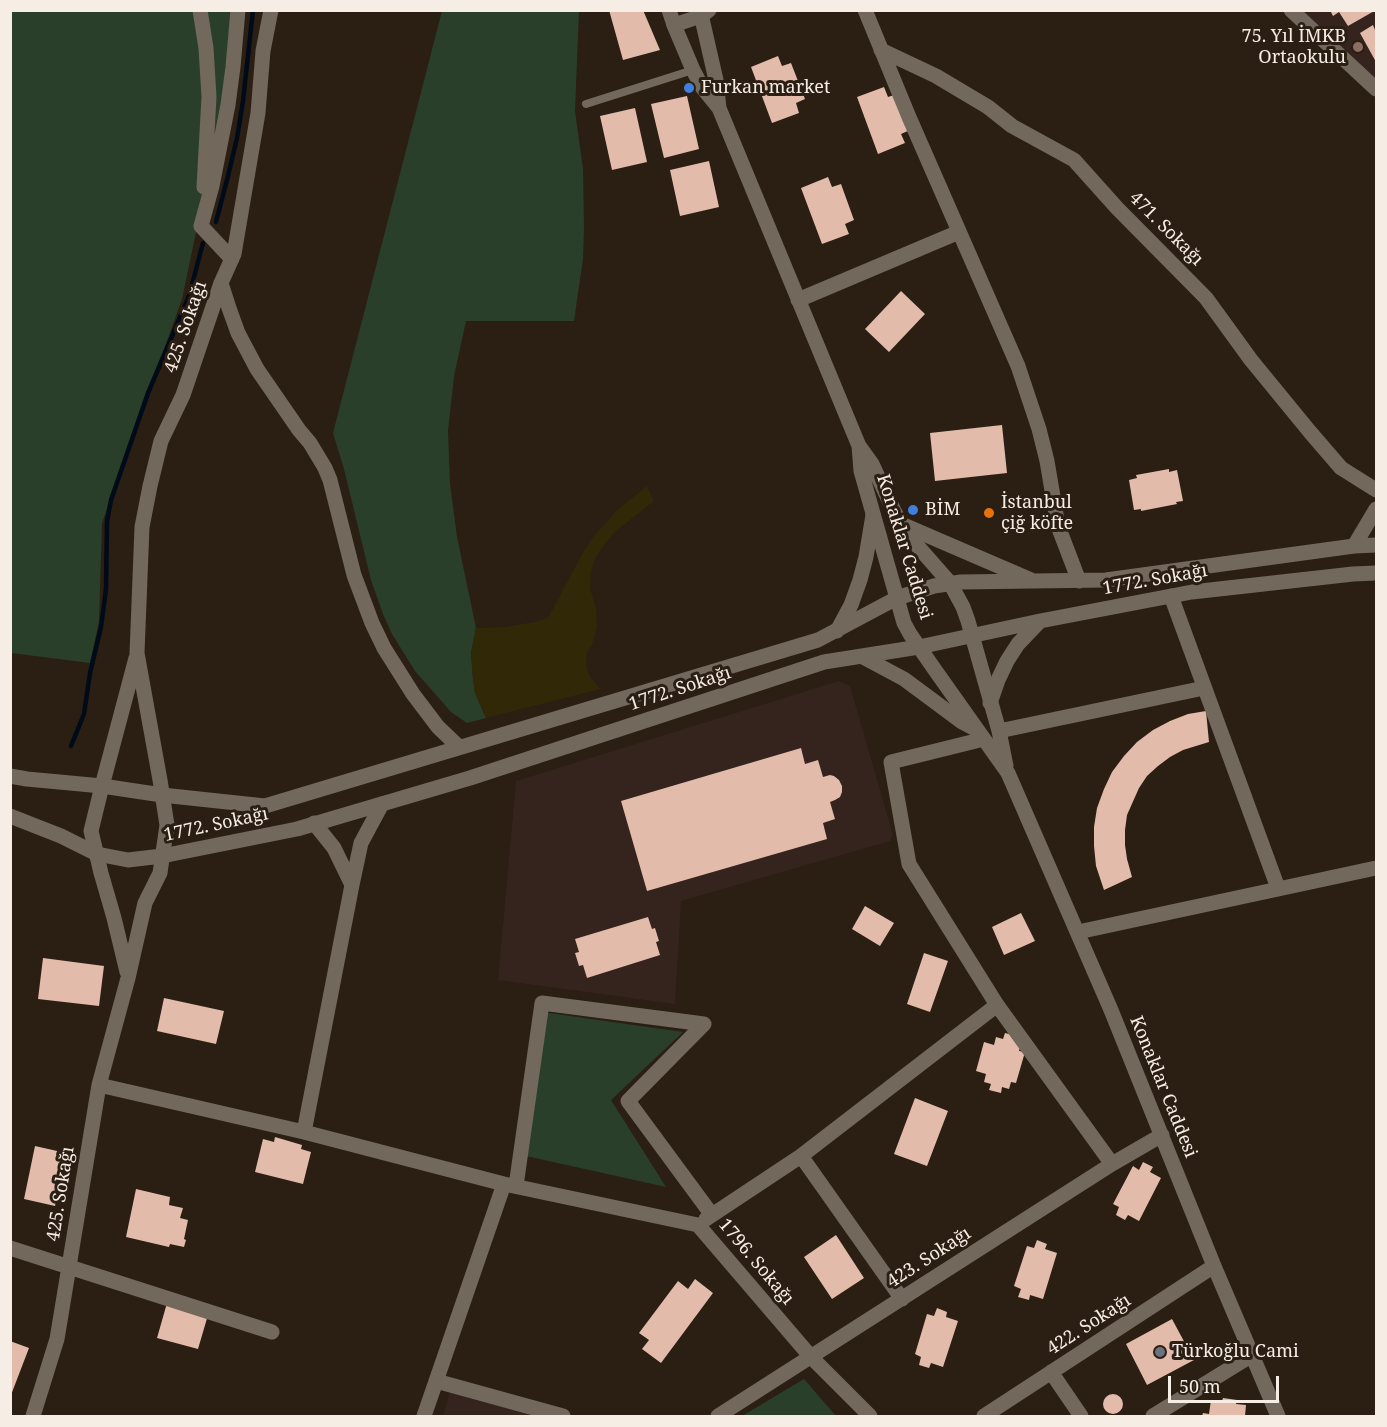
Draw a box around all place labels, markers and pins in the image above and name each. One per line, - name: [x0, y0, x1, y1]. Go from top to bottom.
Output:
- place label: 75. Yıl İMKB Ortaokulu: [1242, 26, 1346, 68]
- marker: 75. Yıl İMKB Ortaokulu: [1351, 40, 1365, 54]
- place label: Furkan market: [701, 77, 830, 99]
- marker: Furkan market: [682, 81, 696, 95]
- place label: İstanbul çiğ köfte: [1001, 492, 1073, 534]
- place label: BİM: [925, 499, 960, 521]
- marker: BİM: [906, 503, 920, 517]
- marker: İstanbul çiğ köfte: [982, 506, 996, 520]
- place label: Türkoğlu Cami: [1172, 1341, 1299, 1363]
- marker: Türkoğlu Cami: [1153, 1345, 1167, 1359]

